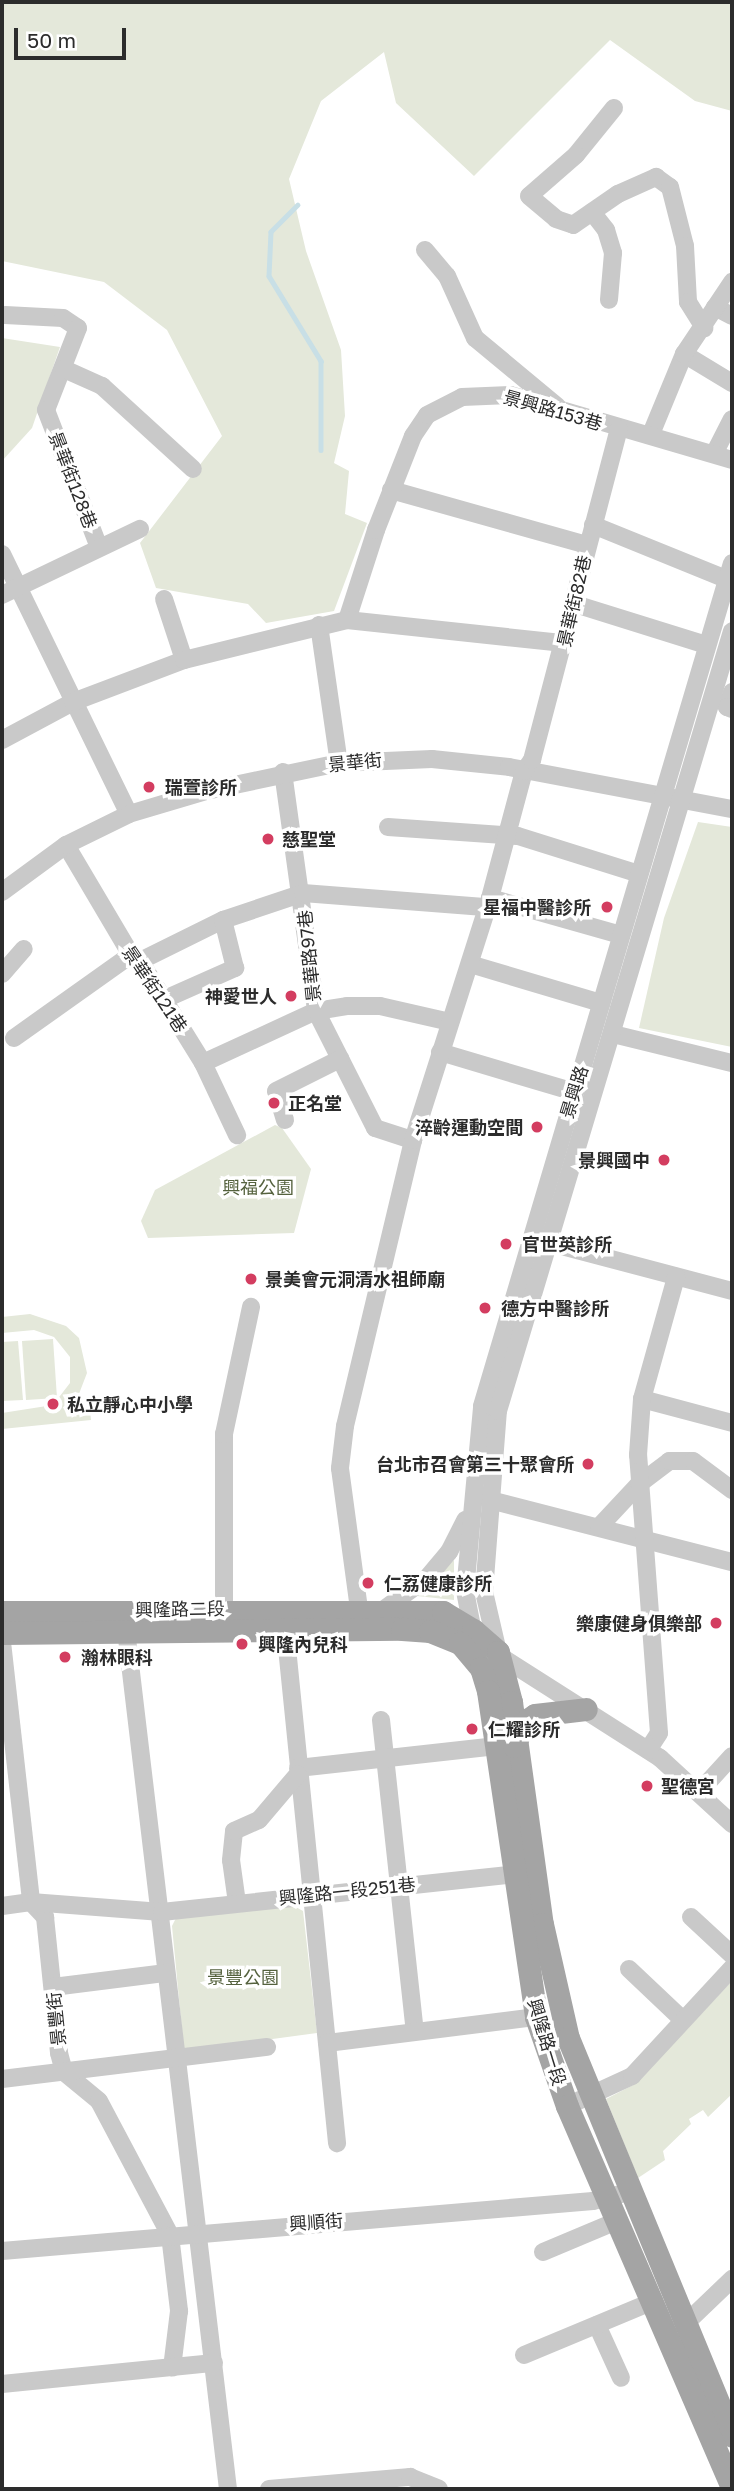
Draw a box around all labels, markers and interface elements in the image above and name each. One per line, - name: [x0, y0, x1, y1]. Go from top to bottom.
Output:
- scale bar: [18, 14, 130, 58]
- text: 50 m: [27, 27, 76, 53]
- street label: 景興路153巷: [501, 386, 605, 434]
- street label: 景華街128巷: [45, 428, 101, 532]
- street label: 景華街82巷: [553, 553, 595, 649]
- street label: 景華街: [327, 748, 383, 776]
- place label: 瑞萱診所: [165, 776, 237, 798]
- marker: 瑞萱診所: [139, 777, 159, 797]
- place label: 慈聖堂: [282, 828, 336, 850]
- marker: 慈聖堂: [260, 831, 276, 847]
- place label: 星福中醫診所: [483, 896, 591, 918]
- marker: 星福中醫診所: [597, 897, 617, 917]
- street label: 景華路97巷: [293, 909, 325, 1003]
- street label: 景華街121巷: [118, 942, 192, 1036]
- place label: 神愛世人: [205, 985, 277, 1007]
- marker: 神愛世人: [283, 988, 299, 1004]
- street label: 景興路: [556, 1063, 592, 1121]
- place label: 正名堂: [288, 1092, 342, 1114]
- marker: 正名堂: [266, 1095, 282, 1111]
- place label: 淬齡運動空間: [415, 1116, 523, 1138]
- marker: 淬齡運動空間: [529, 1119, 545, 1135]
- place label: 景興國中: [578, 1149, 650, 1171]
- marker: 景興國中: [656, 1152, 672, 1168]
- park label: 興福公園: [222, 1176, 294, 1198]
- place label: 官世英診所: [522, 1233, 612, 1255]
- marker: 官世英診所: [496, 1234, 516, 1254]
- place label: 景美會元洞清水祖師廟: [265, 1268, 445, 1290]
- marker: 景美會元洞清水祖師廟: [243, 1271, 259, 1287]
- place label: 德方中醫診所: [501, 1297, 609, 1319]
- marker: 德方中醫診所: [475, 1298, 495, 1318]
- place label: 私立靜心中小學: [67, 1393, 193, 1415]
- marker: 私立靜心中小學: [45, 1396, 61, 1412]
- place label: 台北市召會第三十聚會所: [376, 1453, 574, 1475]
- marker: 台北市召會第三十聚會所: [580, 1456, 596, 1472]
- place label: 仁荔健康診所: [384, 1572, 492, 1594]
- marker: 仁荔健康診所: [358, 1573, 378, 1593]
- street label: 興隆路二段: [135, 1597, 225, 1621]
- place label: 樂康健身俱樂部: [576, 1612, 702, 1634]
- marker: 樂康健身俱樂部: [708, 1615, 724, 1631]
- place label: 興隆內兒科: [258, 1633, 348, 1655]
- marker: 興隆內兒科: [232, 1634, 252, 1654]
- place label: 瀚林眼科: [81, 1646, 153, 1668]
- marker: 瀚林眼科: [55, 1647, 75, 1667]
- place label: 仁耀診所: [488, 1718, 560, 1740]
- marker: 仁耀診所: [462, 1719, 482, 1739]
- place label: 聖德宮: [661, 1775, 715, 1797]
- marker: 聖德宮: [639, 1778, 655, 1794]
- street label: 興隆路一段251巷: [277, 1873, 417, 1909]
- park label: 景豐公園: [207, 1966, 279, 1988]
- street label: 景豐街: [42, 1991, 70, 2047]
- street label: 興隆路一段: [524, 1996, 570, 2088]
- street label: 興順街: [288, 2209, 344, 2235]

